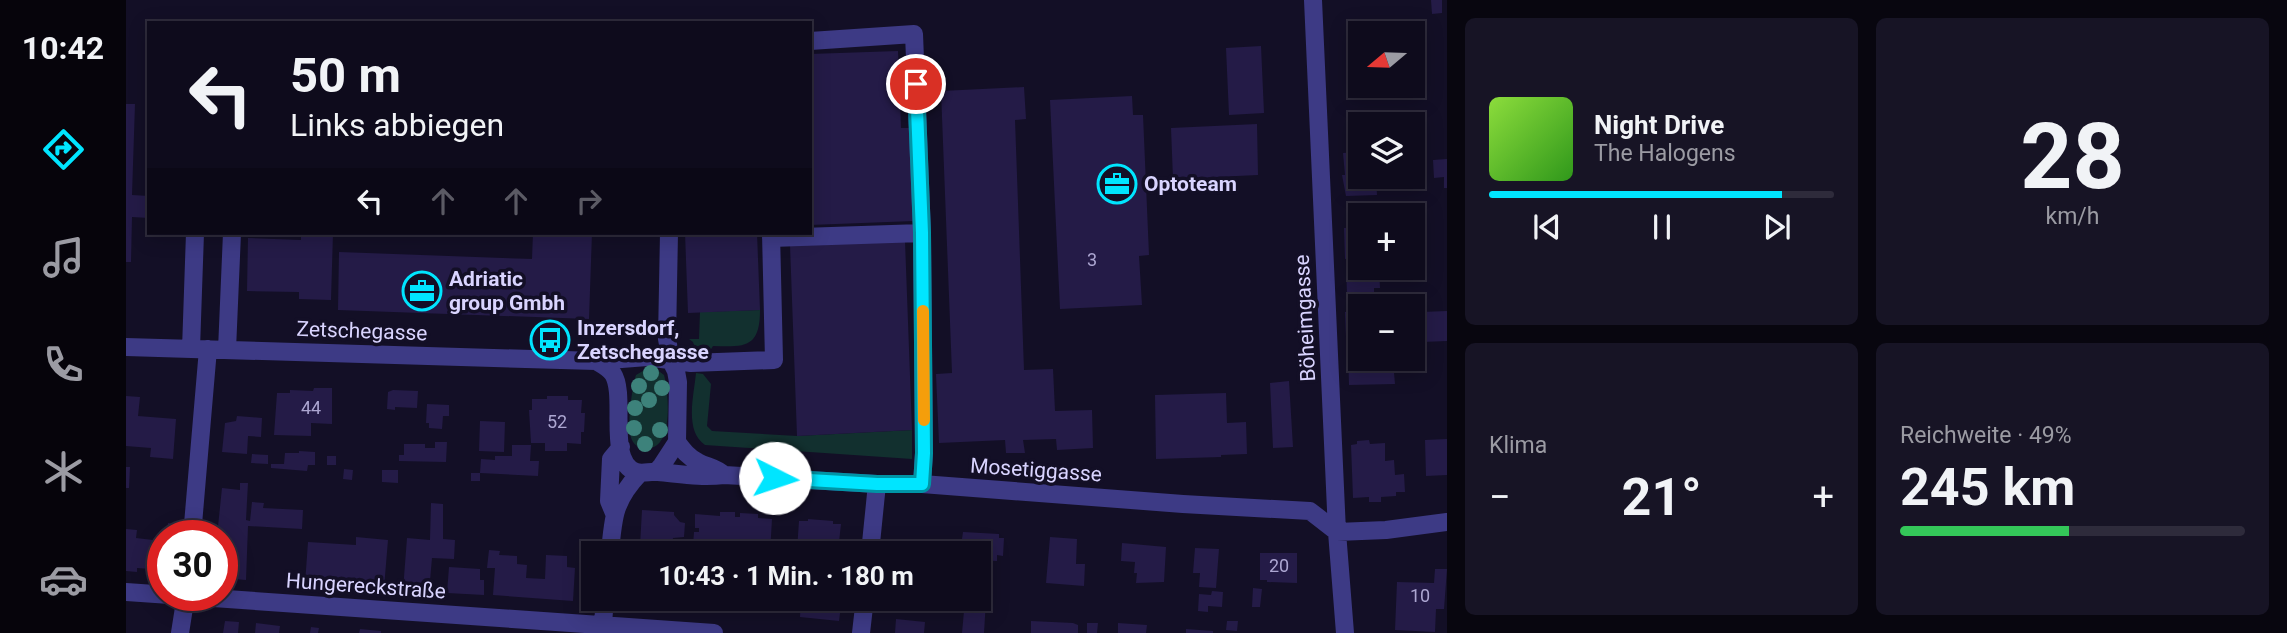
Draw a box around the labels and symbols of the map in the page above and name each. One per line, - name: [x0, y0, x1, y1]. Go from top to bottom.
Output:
- north arrow: [1348, 21, 1424, 98]
- pin: [886, 54, 946, 114]
- office icon: Optoteam: [1096, 163, 1138, 205]
- place label: Optoteam: [1144, 172, 1237, 196]
- house number: 3: [1087, 249, 1097, 270]
- street label: Böheimgasse: [1290, 254, 1320, 382]
- place label: Adriatic group Gmbh: [449, 267, 565, 315]
- office icon: Adriatic group Gmbh: [401, 270, 443, 312]
- place label: Inzersdorf, Zetschegasse: [577, 316, 709, 364]
- street label: Zetschegasse: [296, 317, 428, 345]
- bus stop icon: Inzersdorf, Zetschegasse: [529, 319, 571, 361]
- house number: 44: [301, 397, 321, 418]
- house number: 52: [547, 411, 567, 432]
- position arrow: [738, 441, 812, 515]
- street label: Mosetiggasse: [969, 453, 1103, 487]
- speed limit sign: 30: [147, 520, 238, 611]
- house number: 20: [1269, 555, 1289, 576]
- street label: Hungereckstraße: [285, 568, 447, 604]
- house number: 10: [1410, 585, 1430, 606]

